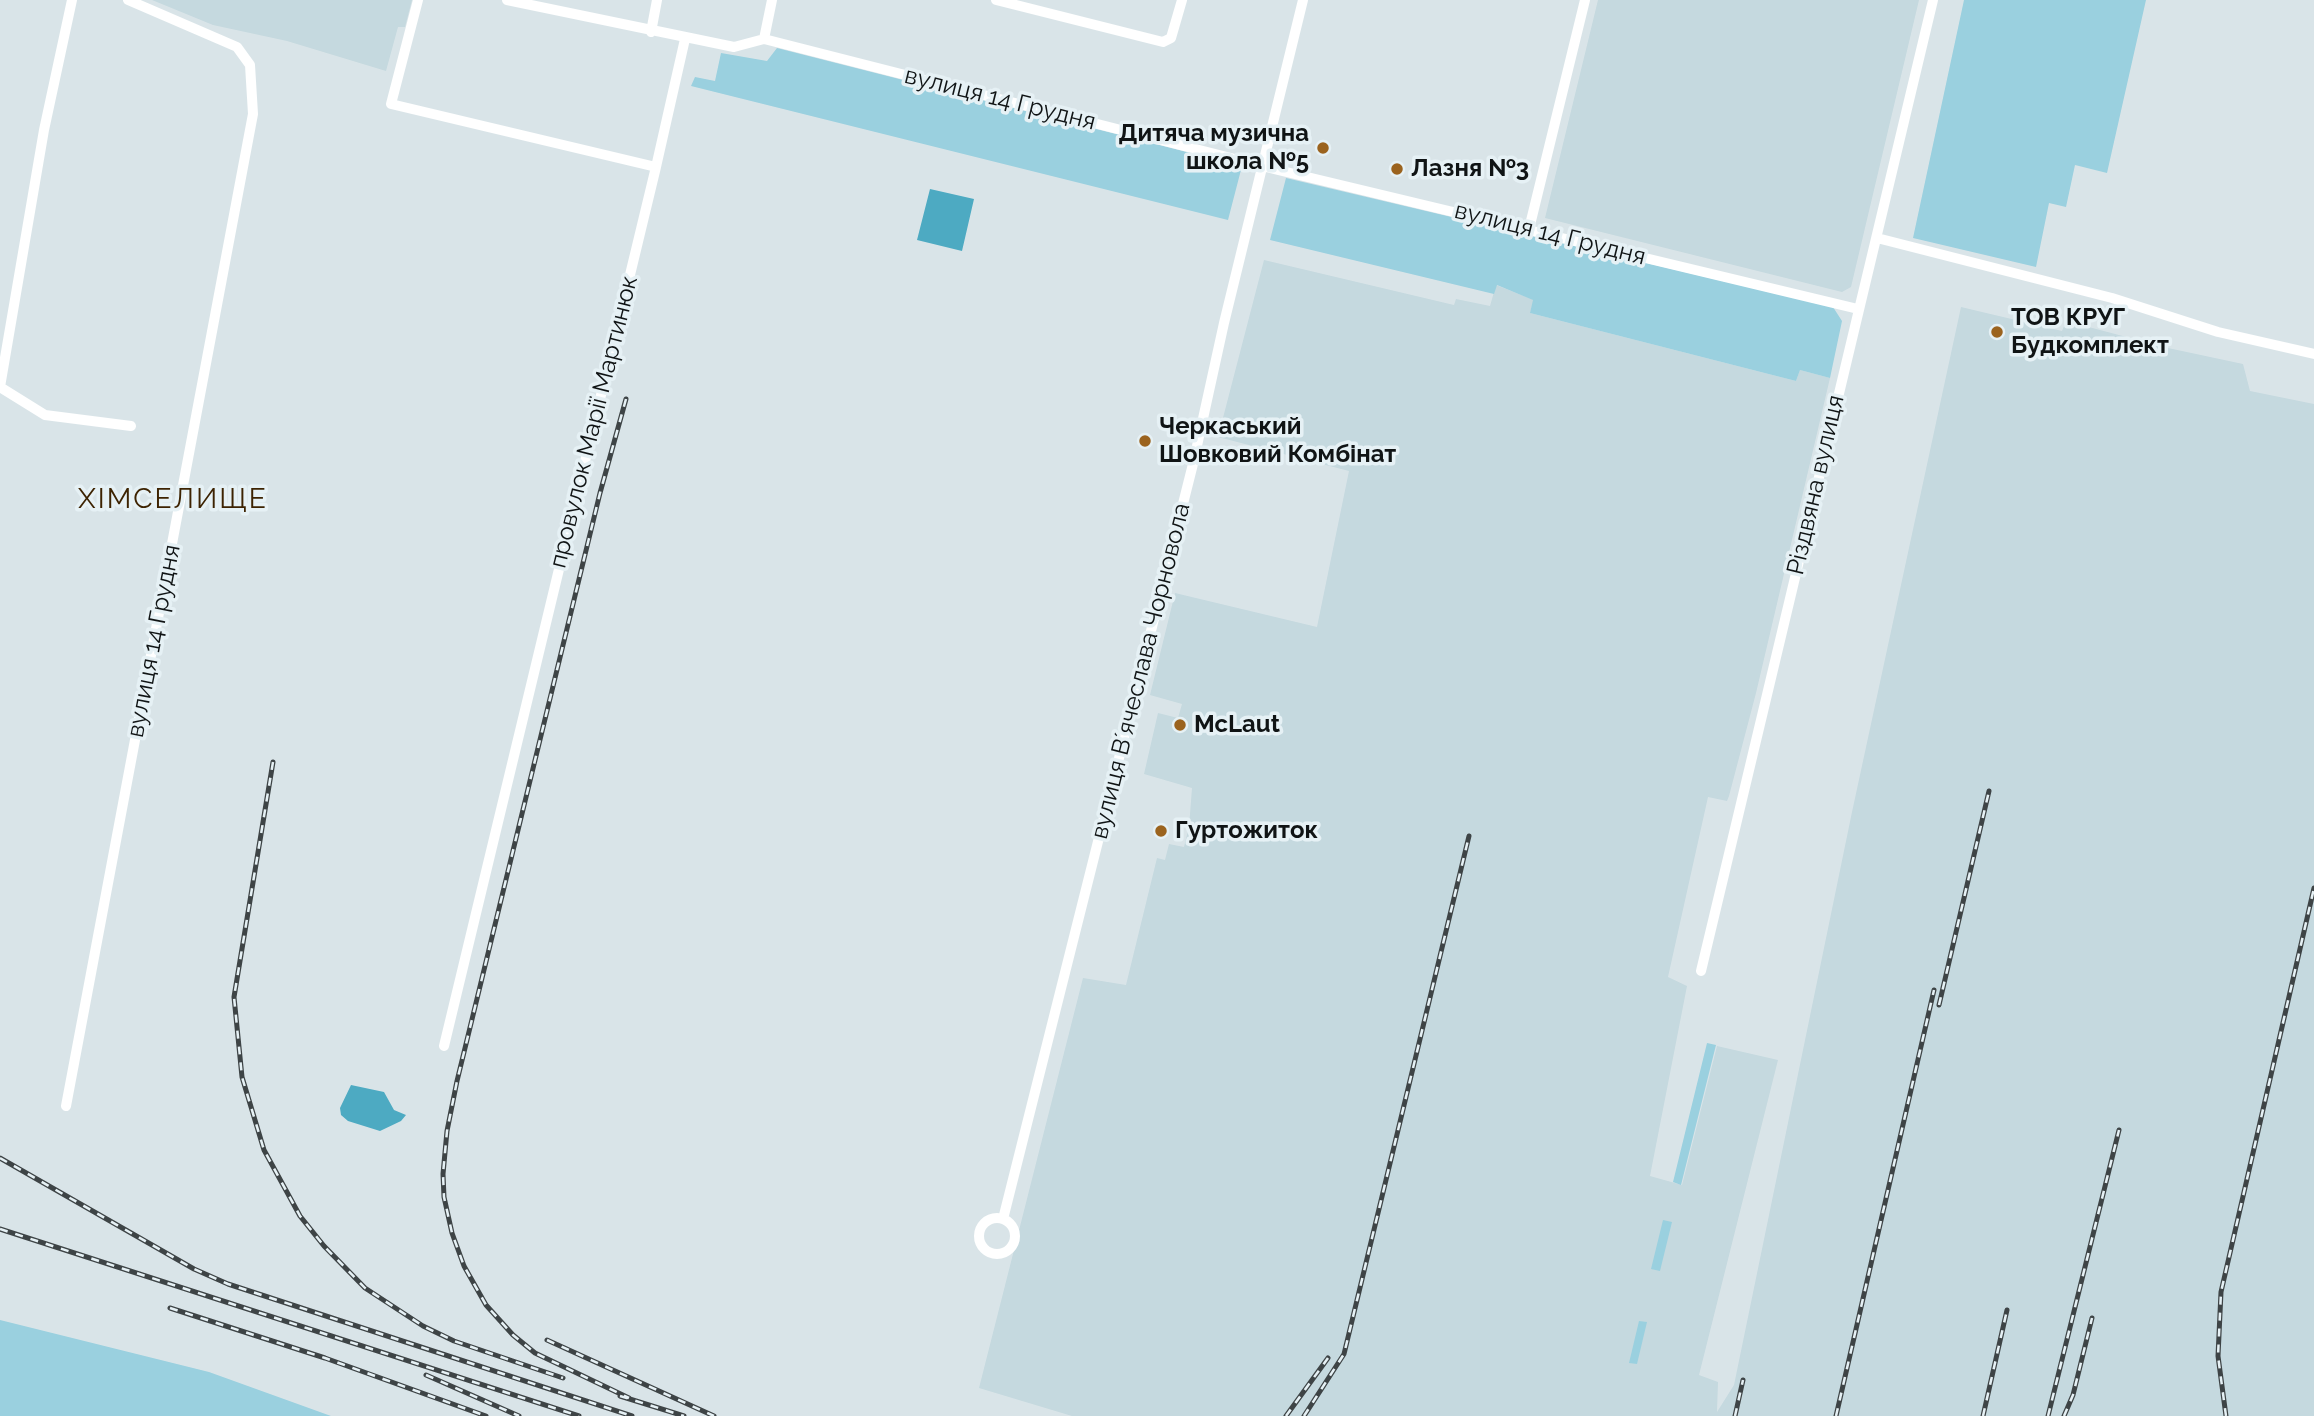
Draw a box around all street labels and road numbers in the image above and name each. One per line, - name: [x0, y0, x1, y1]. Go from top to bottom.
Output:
- street label: вулиця 14 Грудня: [902, 61, 1098, 137]
- street label: вулиця 14 Грудня: [1452, 196, 1648, 272]
- street label: провулок Марії Мартинюк: [544, 273, 644, 571]
- street label: Різдвяна вулиця: [1781, 392, 1851, 578]
- street label: вулиця Вʼячеслава Чорновола: [1085, 500, 1197, 842]
- street label: вулиця 14 Грудня: [121, 542, 187, 740]

